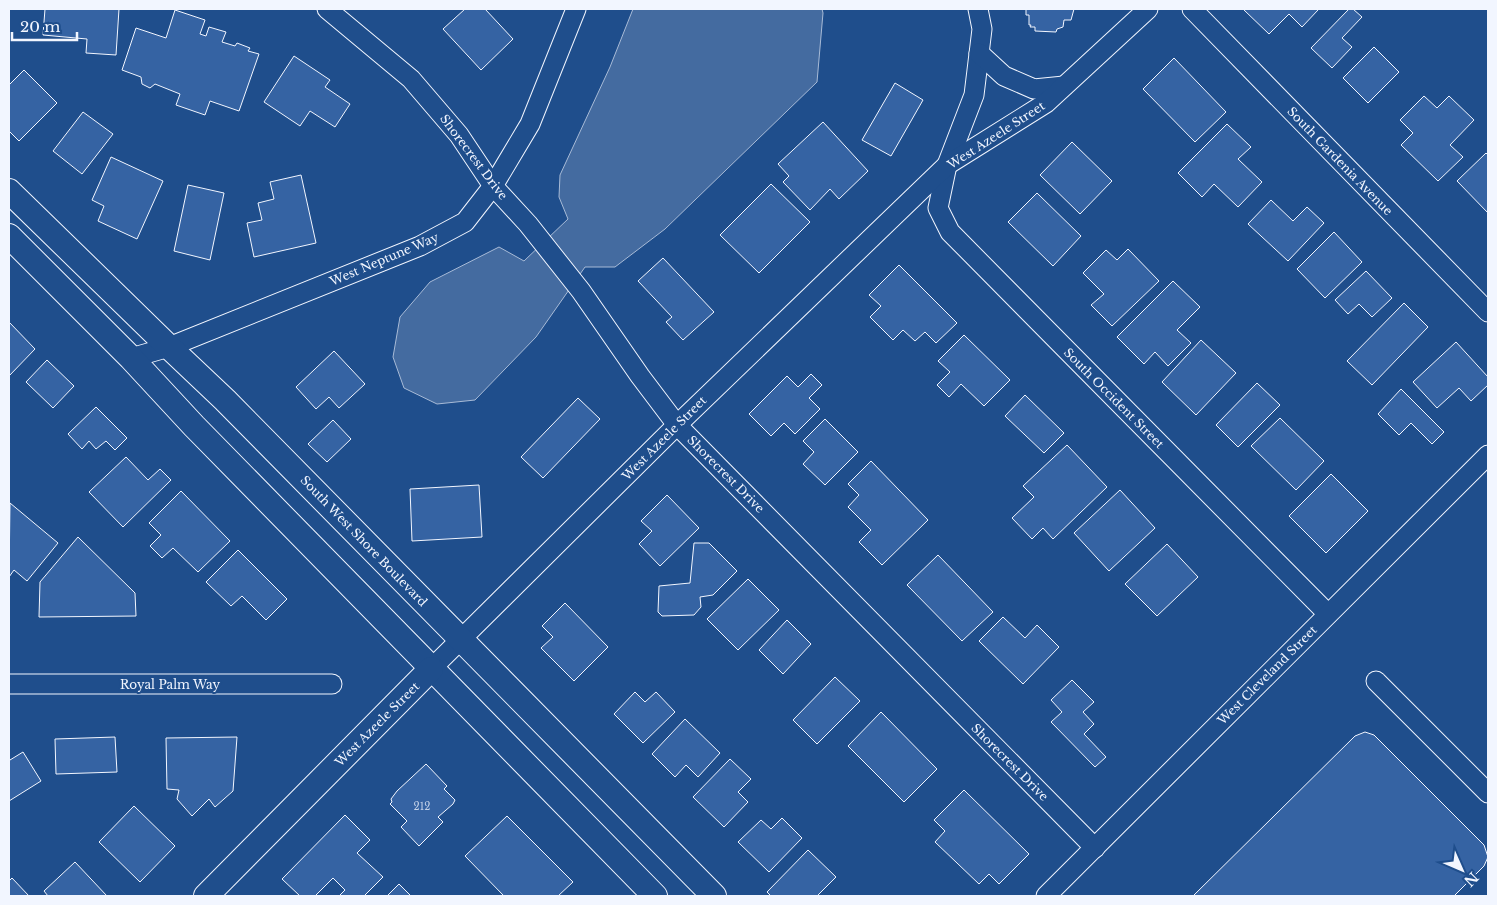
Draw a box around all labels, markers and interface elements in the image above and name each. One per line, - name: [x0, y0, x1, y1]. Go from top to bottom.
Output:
- scale bar: [12, 10, 78, 42]
- text: 20 m: [20, 17, 60, 36]
- street label: West Azeele Street: [944, 98, 1048, 173]
- street label: South Gardenia Avenue: [1284, 104, 1396, 218]
- street label: Shorecrest Drive: [437, 111, 511, 203]
- street label: West Neptune Way: [326, 229, 441, 289]
- street label: South Occident Street: [1061, 345, 1168, 452]
- street label: West Azeele Street: [618, 392, 710, 484]
- street label: Shorecrest Drive: [684, 432, 768, 516]
- street label: South West Shore Boulevard: [298, 473, 430, 609]
- street label: West Cleveland Street: [1214, 622, 1320, 728]
- street label: Royal Palm Way: [120, 677, 220, 692]
- street label: West Azeele Street: [331, 678, 423, 770]
- street label: Shorecrest Drive: [968, 720, 1052, 804]
- house number: 212: [414, 800, 430, 813]
- north arrow: [1437, 845, 1487, 895]
- text: N: [1460, 868, 1482, 890]

